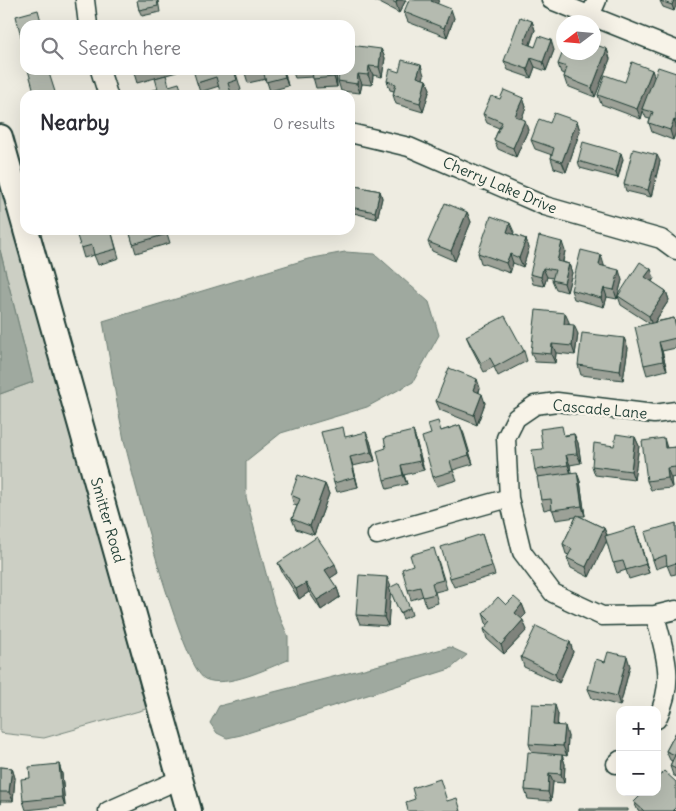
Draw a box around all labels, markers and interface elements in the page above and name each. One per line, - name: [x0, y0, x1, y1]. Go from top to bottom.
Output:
- north arrow: [556, 15, 601, 60]
- search box: [20, 20, 355, 75]
- icon: search: [38, 34, 66, 62]
- text: Search here: [78, 36, 181, 60]
- text: Nearby: [40, 109, 110, 136]
- text: 0 results: [273, 113, 335, 133]
- street label: Cherry Lake Drive: [440, 152, 560, 218]
- street label: Cascade Lane: [552, 395, 648, 423]
- street label: Smitter Road: [87, 475, 129, 565]
- map controls: [616, 706, 661, 796]
- button: +: [616, 706, 661, 751]
- button: −: [616, 751, 661, 796]

